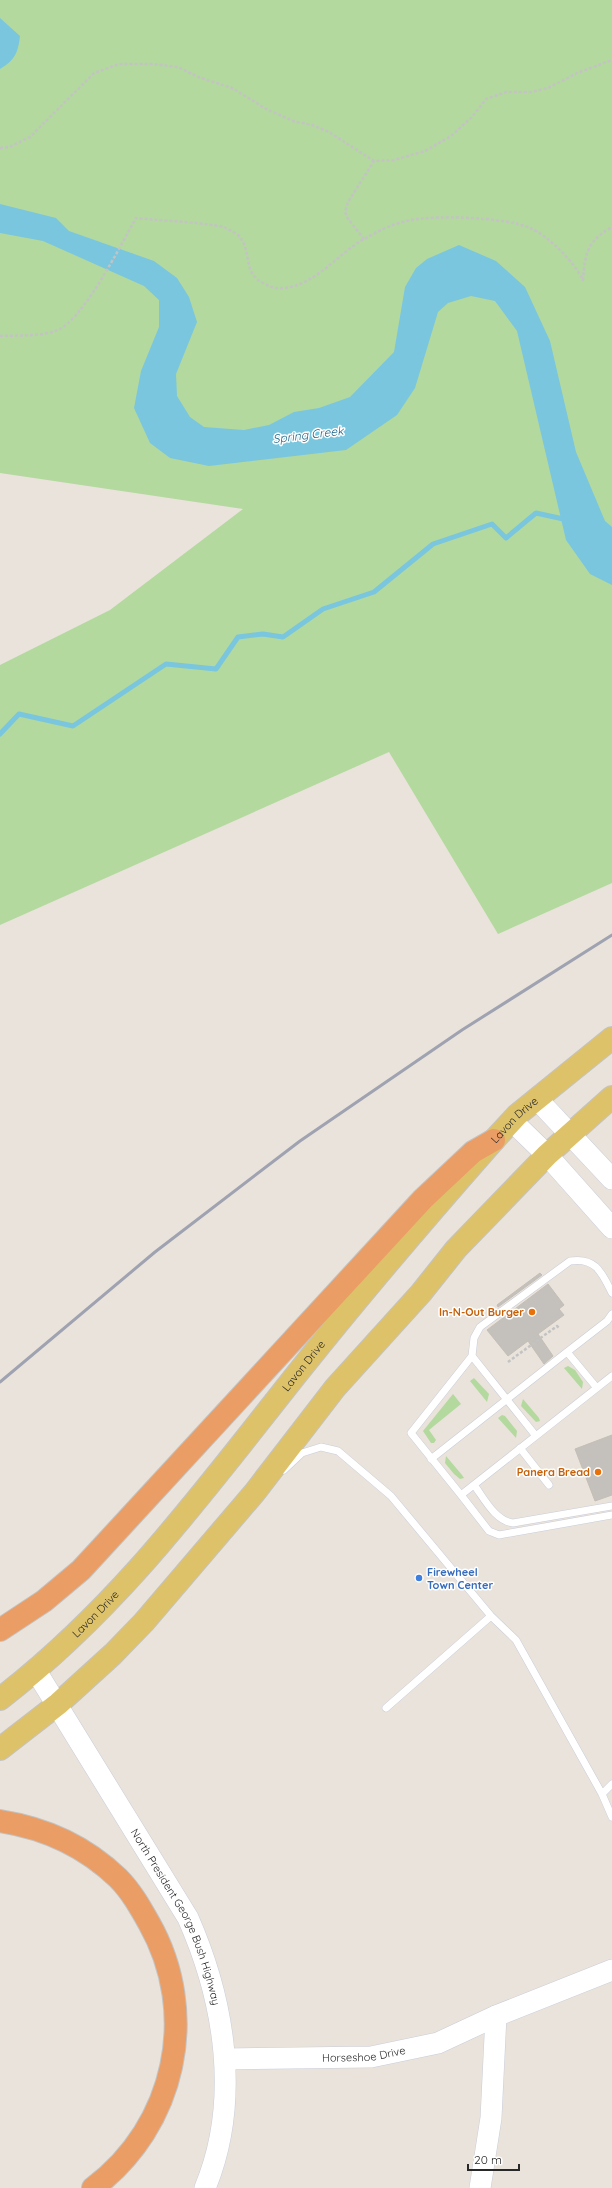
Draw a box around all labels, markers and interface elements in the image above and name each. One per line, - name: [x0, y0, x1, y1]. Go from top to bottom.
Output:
- water label: Spring Creek: [272, 423, 346, 446]
- street label: Lavon Drive: [488, 1094, 541, 1146]
- place label: In-N-Out Burger: [439, 1305, 524, 1319]
- marker: In-N-Out Burger: [527, 1307, 537, 1317]
- street label: Lavon Drive: [279, 1338, 328, 1394]
- place label: Panera Bread: [517, 1465, 590, 1479]
- marker: Panera Bread: [593, 1467, 603, 1477]
- place label: Firewheel Town Center: [427, 1565, 493, 1592]
- marker: Firewheel Town Center: [414, 1573, 424, 1583]
- street label: Lavon Drive: [69, 1587, 122, 1640]
- street label: North President George Bush Highway: [128, 1826, 223, 2006]
- street label: Horseshoe Drive: [322, 2043, 407, 2065]
- scale bar: [468, 2146, 519, 2172]
- text: 20 m: [474, 2152, 502, 2167]

